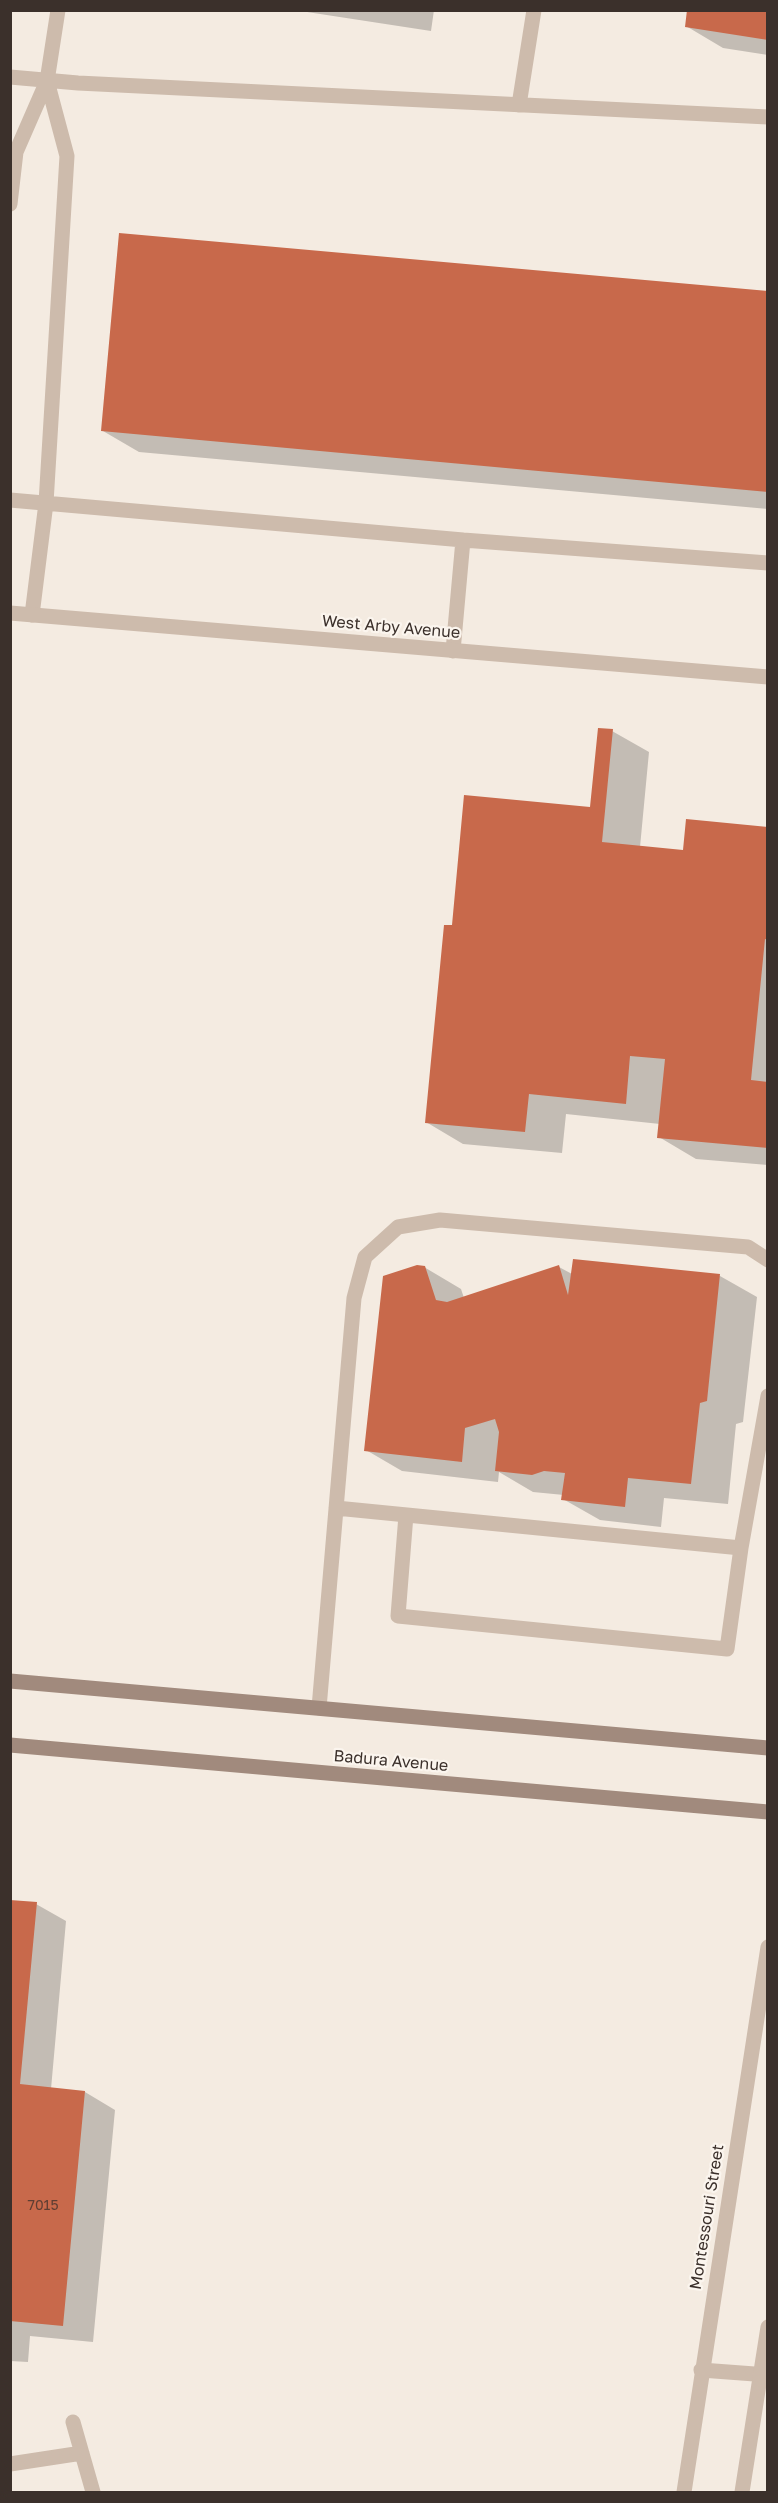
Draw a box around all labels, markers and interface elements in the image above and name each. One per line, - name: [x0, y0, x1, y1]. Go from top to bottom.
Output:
- street label: West Arby Avenue: [321, 611, 461, 643]
- street label: Badura Avenue: [333, 1746, 449, 1776]
- street label: Montessouri Street: [686, 2143, 728, 2291]
- house number: 7015: [27, 2198, 59, 2214]

